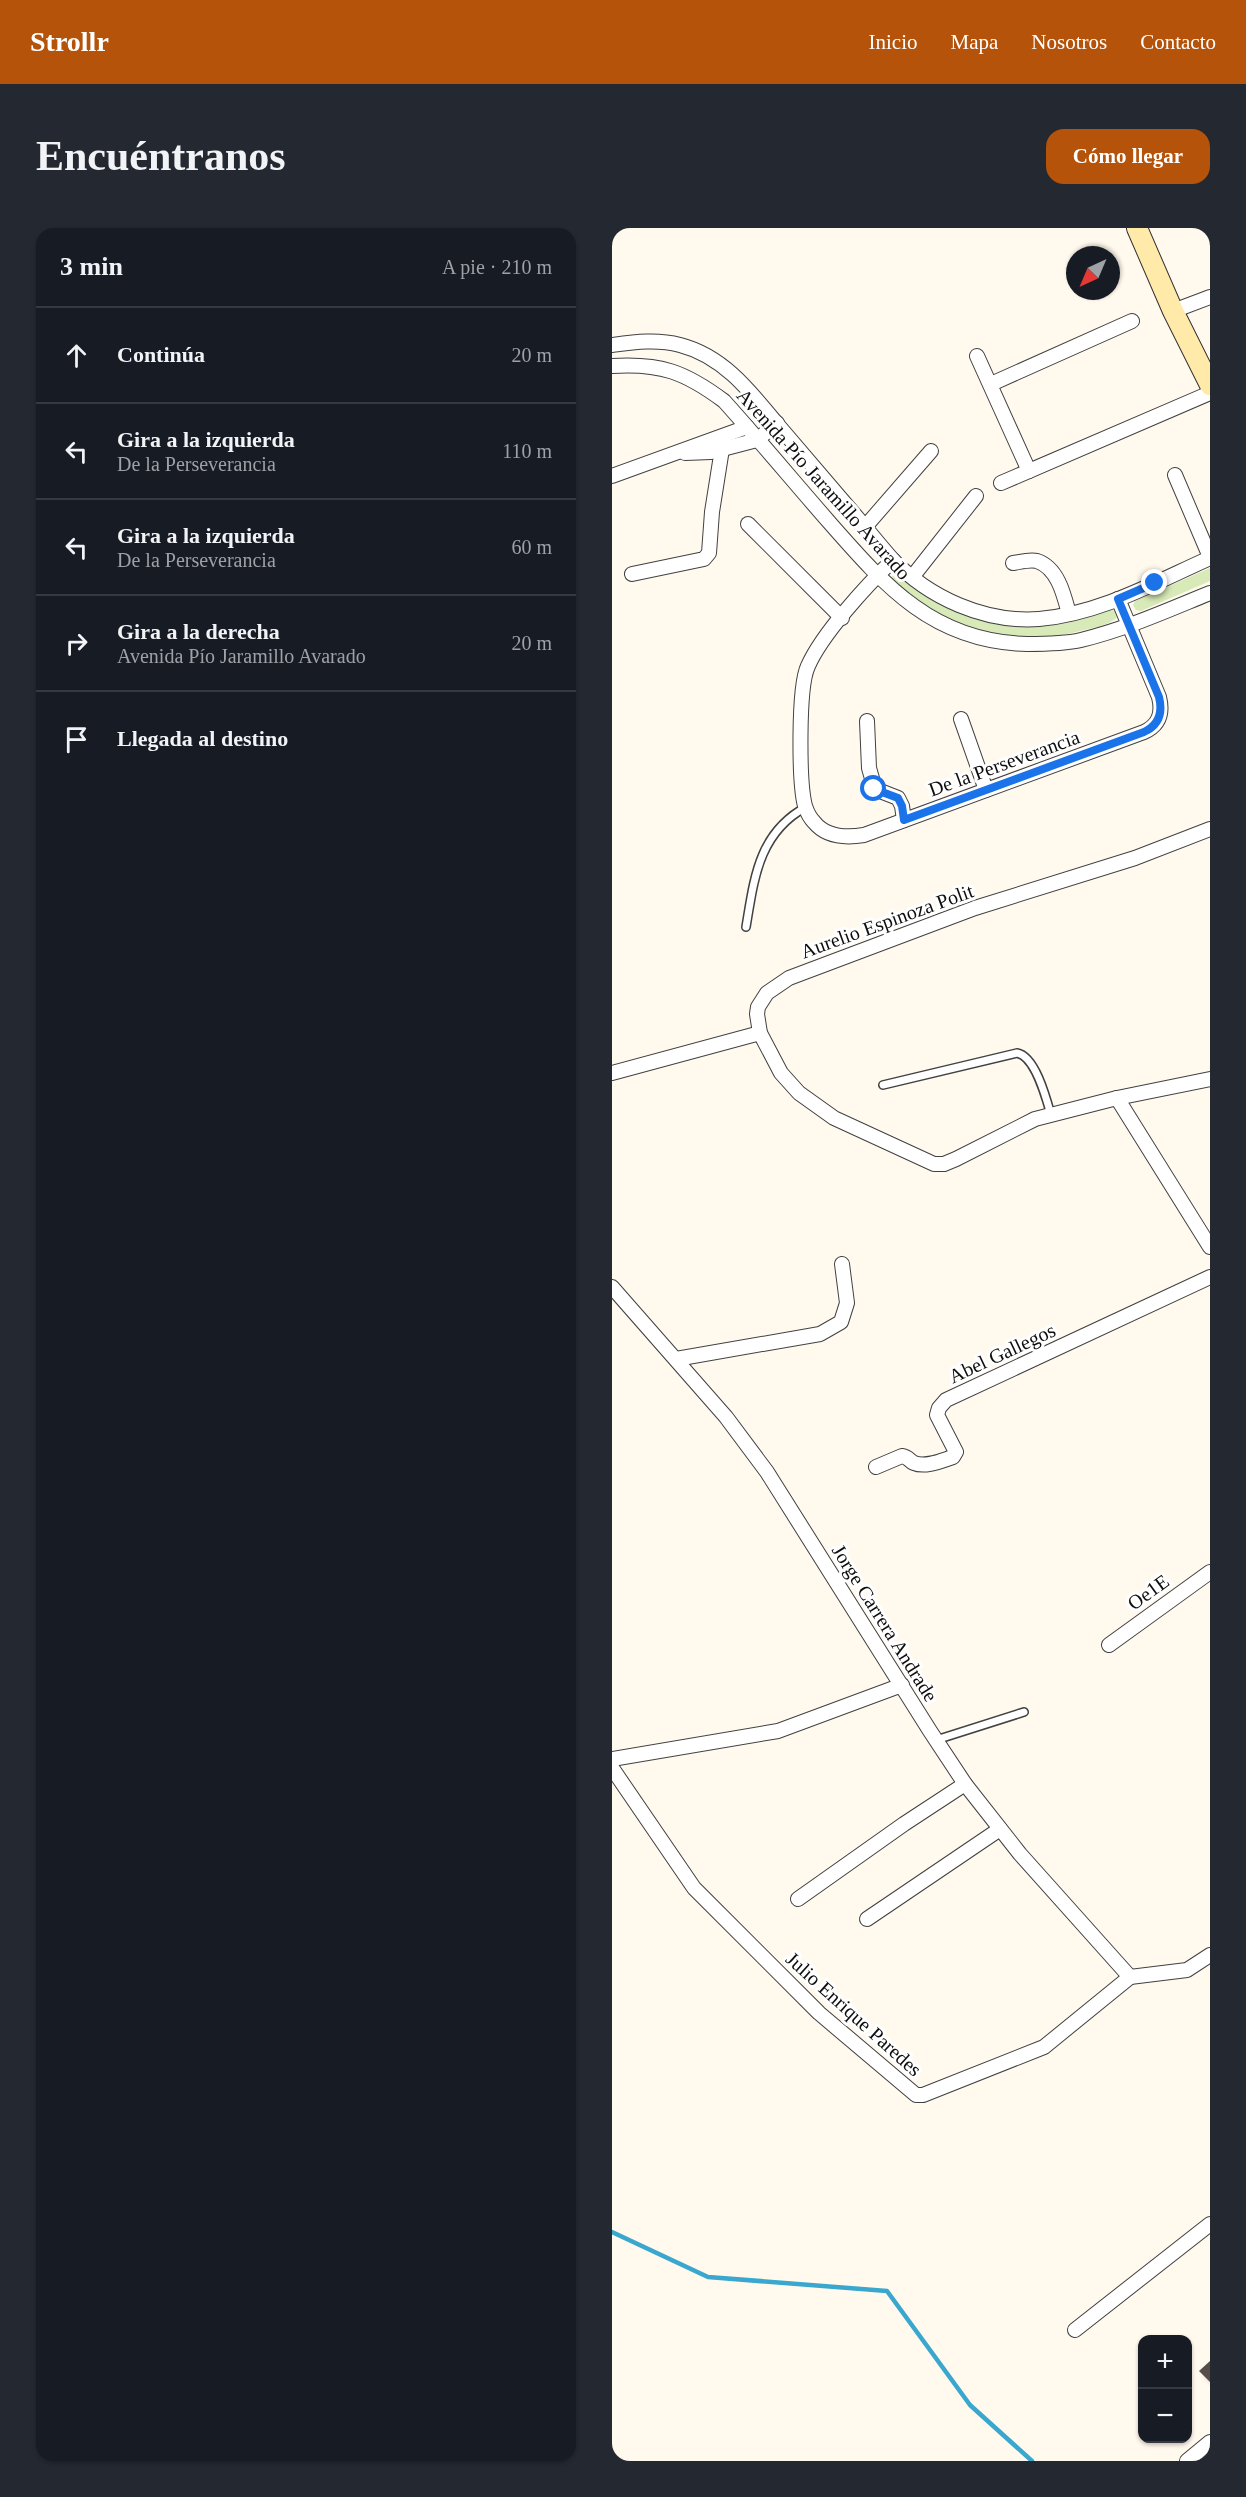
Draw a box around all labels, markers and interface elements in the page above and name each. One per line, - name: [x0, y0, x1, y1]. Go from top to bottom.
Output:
- text: Strollr: [30, 26, 109, 57]
- text: Inicio: [869, 30, 918, 54]
- text: Mapa: [951, 30, 998, 54]
- text: Nosotros: [1031, 30, 1107, 54]
- text: Contacto: [1140, 30, 1216, 54]
- button: Cómo llegar: [1046, 129, 1210, 184]
- text: Encuéntranos: [36, 133, 286, 179]
- north arrow: [1066, 246, 1120, 300]
- text: 3 min: [60, 252, 123, 281]
- text: A pie · 210 m: [442, 256, 552, 278]
- icon: ahead: [60, 339, 93, 372]
- text: Continúa: [117, 342, 205, 367]
- text: 20 m: [511, 344, 552, 366]
- street label: Avenida Pío Jaramillo Avarado: [733, 384, 915, 584]
- text: Gira a la izquierda: [117, 427, 295, 452]
- icon: left: [60, 435, 93, 468]
- text: 110 m: [502, 440, 552, 462]
- text: De la Perseverancia: [117, 453, 276, 475]
- text: Gira a la izquierda: [117, 523, 295, 548]
- icon: left: [60, 531, 93, 564]
- text: 60 m: [511, 536, 552, 558]
- text: De la Perseverancia: [117, 549, 276, 571]
- route end: [1141, 569, 1167, 595]
- text: Gira a la derecha: [117, 619, 280, 644]
- icon: right: [60, 627, 93, 660]
- text: 20 m: [511, 632, 552, 654]
- text: Avenida Pío Jaramillo Avarado: [117, 645, 366, 667]
- icon: arrive: [60, 723, 93, 756]
- street label: De la Perseverancia: [926, 725, 1082, 800]
- text: Llegada al destino: [117, 726, 288, 751]
- route start: [860, 775, 886, 801]
- street label: Aurelio Espinoza Polit: [798, 879, 977, 963]
- street label: Abel Gallegos: [945, 1319, 1059, 1388]
- street label: Jorge Carrera Andrade: [827, 1541, 942, 1706]
- street label: Oe1E: [1123, 1570, 1173, 1614]
- street label: Julio Enrique Paredes: [781, 1947, 926, 2081]
- map controls: [1138, 2335, 1192, 2443]
- button: +: [1138, 2335, 1192, 2389]
- button: −: [1138, 2389, 1192, 2443]

